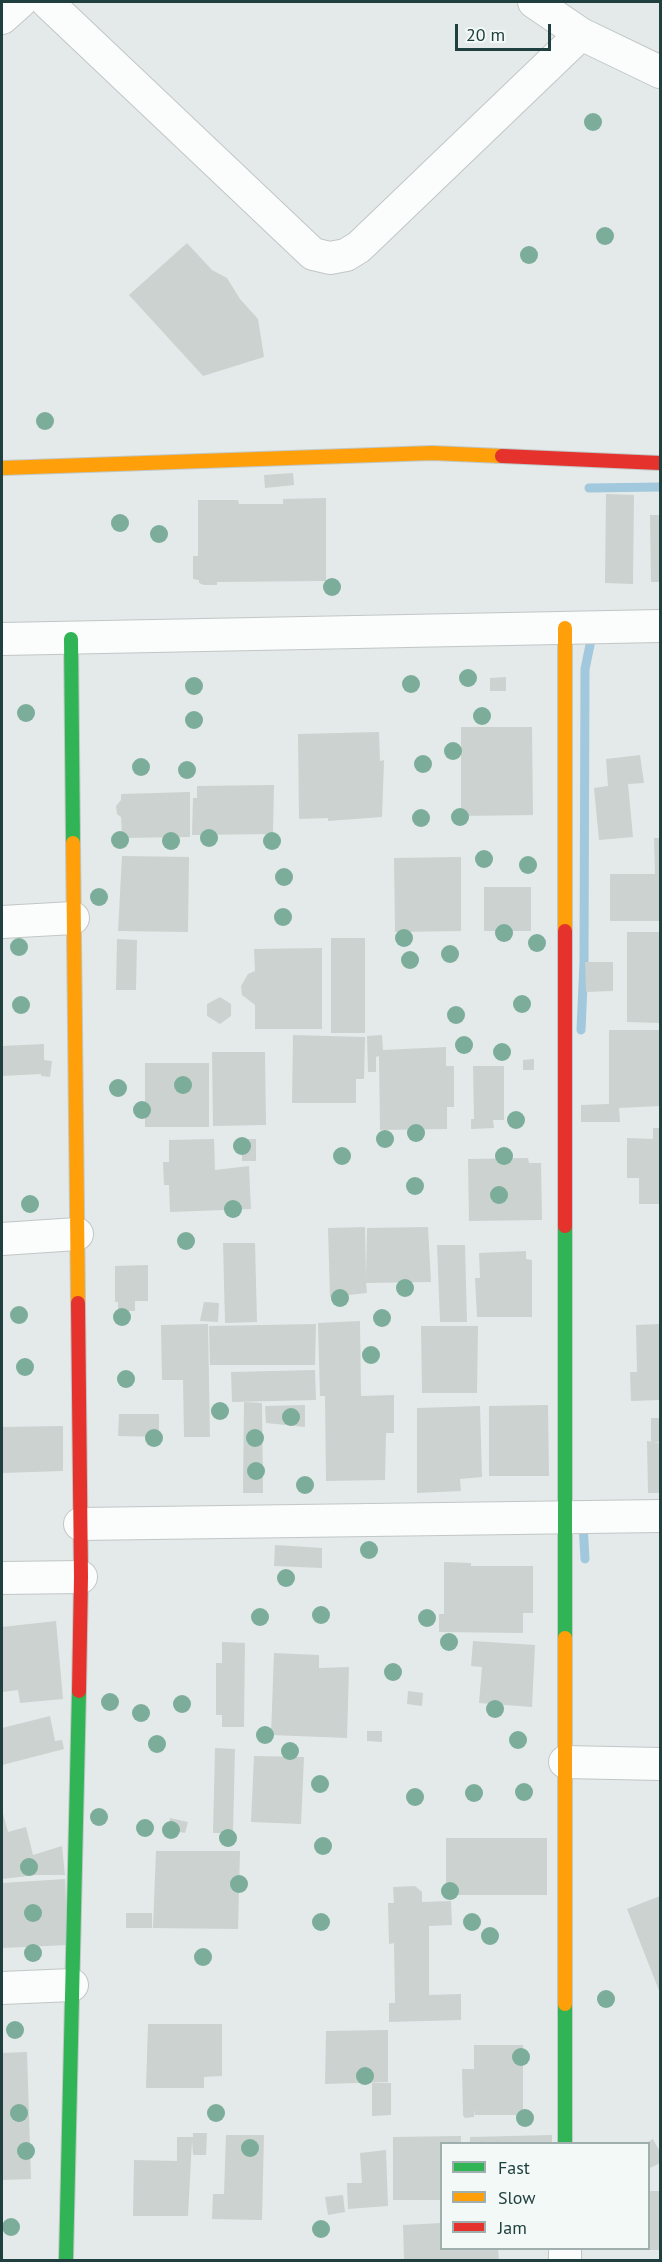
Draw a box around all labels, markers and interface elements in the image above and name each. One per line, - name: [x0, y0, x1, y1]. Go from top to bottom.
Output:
- scale bar: [458, 12, 554, 50]
- text: 20 m: [466, 23, 505, 46]
- legend: [440, 2142, 650, 2250]
- text: Fast: [498, 2156, 530, 2179]
- text: Slow: [498, 2186, 536, 2209]
- text: Jam: [498, 2216, 527, 2239]

